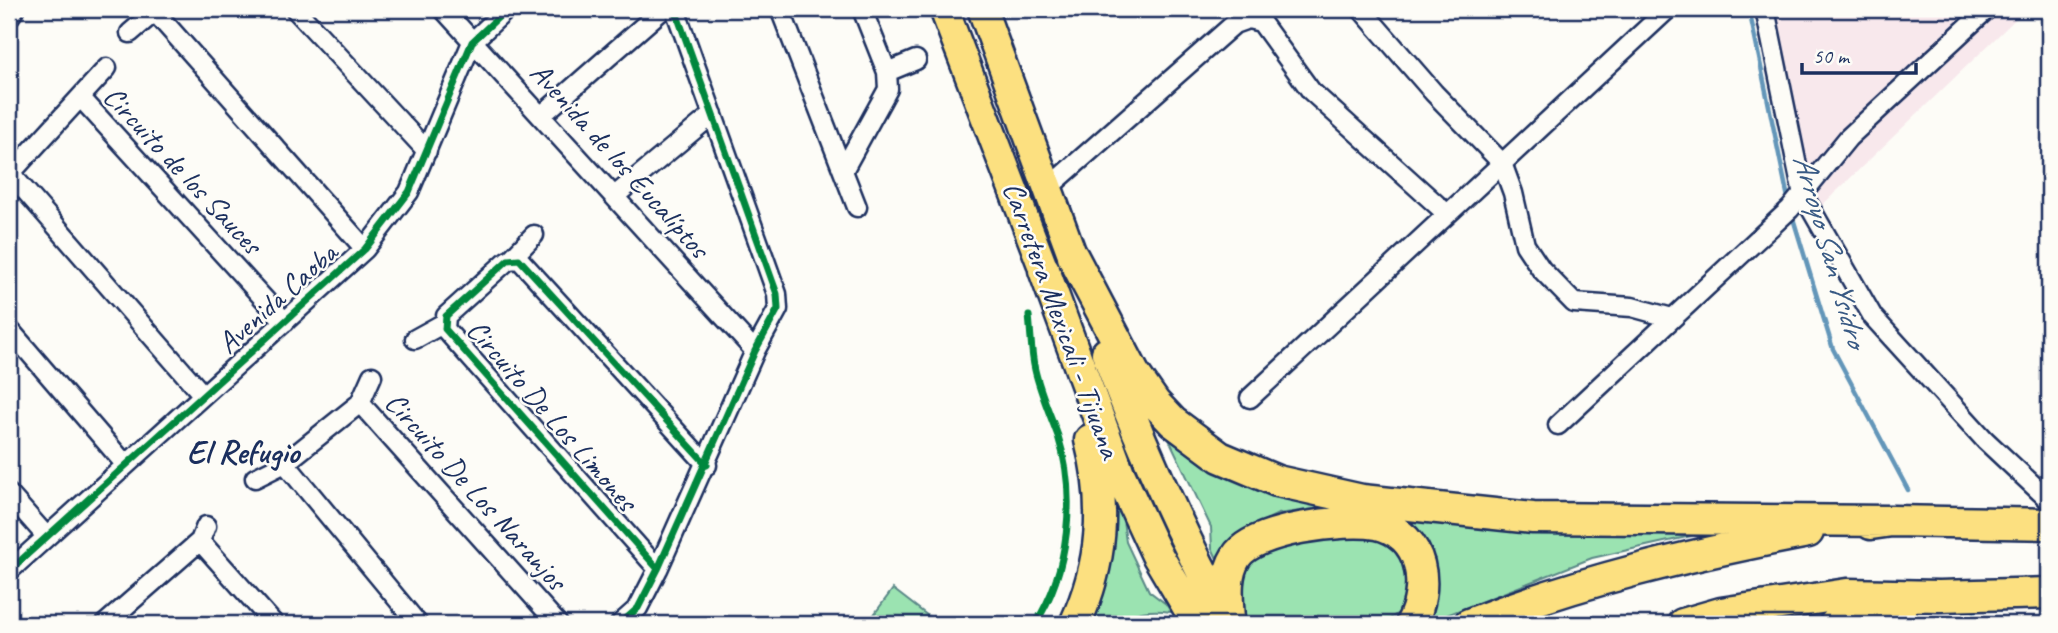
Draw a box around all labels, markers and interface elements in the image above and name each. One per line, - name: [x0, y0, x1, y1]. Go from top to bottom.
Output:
- scale bar: [1802, 32, 1916, 76]
- text: 50 m: [1813, 43, 1851, 69]
- street label: Avenida de los Eucalíptos: [522, 54, 720, 268]
- street label: Circuito de los Sauces: [95, 78, 273, 264]
- water label: Arroyo San Ysidro: [1784, 149, 1879, 356]
- street label: Carretera Mexicali - Tijuana: [994, 177, 1130, 465]
- street label: Avenida Caoba: [209, 232, 347, 362]
- street label: Circuito De Los Limones: [458, 311, 647, 521]
- street label: Circuito De Los Naranjos: [377, 384, 577, 600]
- district label: El Refugio: [187, 431, 301, 473]

